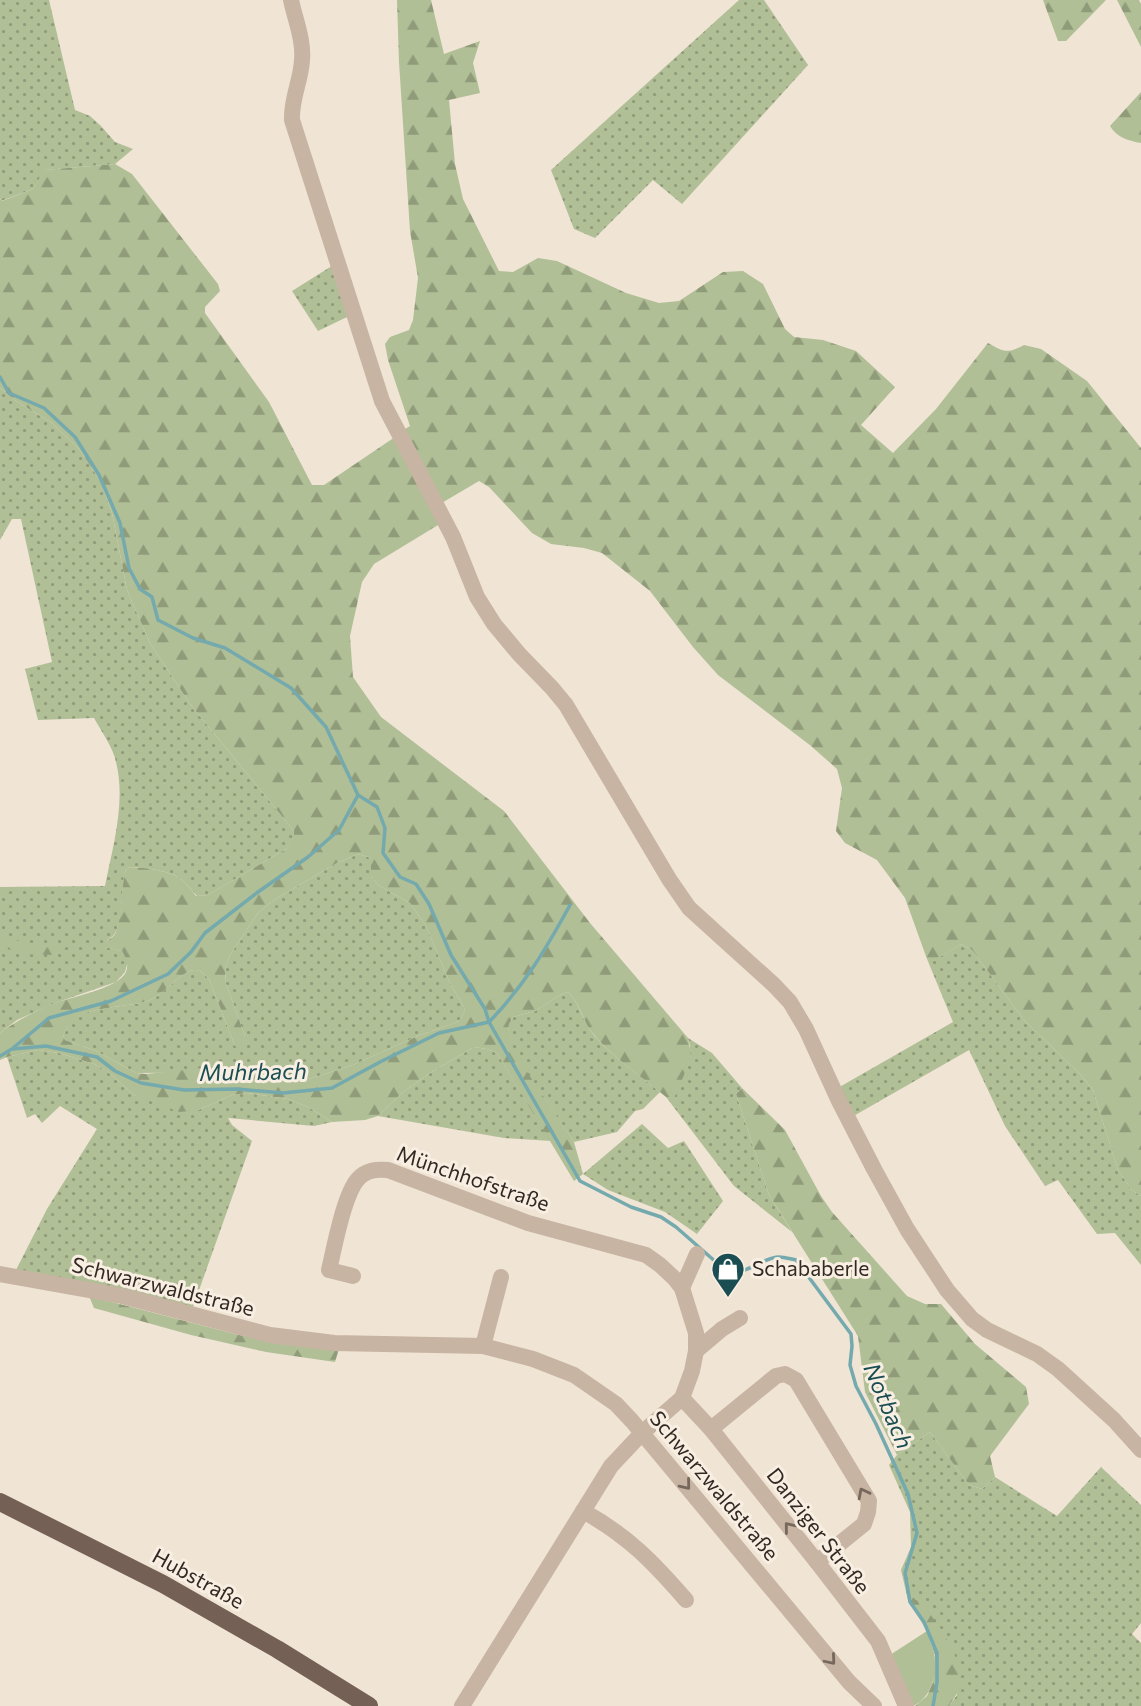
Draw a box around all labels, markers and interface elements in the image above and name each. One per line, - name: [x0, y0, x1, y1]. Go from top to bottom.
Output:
- water label: Muhrbach: [199, 1056, 307, 1086]
- street label: Münchhofstraße: [394, 1140, 553, 1215]
- shop icon: Schababerle: [709, 1250, 747, 1299]
- street label: Schwarzwaldstraße: [70, 1251, 257, 1320]
- place label: Schababerle: [752, 1255, 869, 1280]
- water label: Notbach: [858, 1359, 919, 1453]
- street label: Schwarzwaldstraße: [645, 1405, 785, 1565]
- street label: Danziger Straße: [762, 1462, 876, 1598]
- one-way arrow: [678, 1477, 690, 1490]
- one-way arrow: [858, 1488, 871, 1501]
- one-way arrow: [785, 1522, 798, 1534]
- street label: Hubstraße: [149, 1542, 249, 1613]
- one-way arrow: [823, 1652, 835, 1665]

